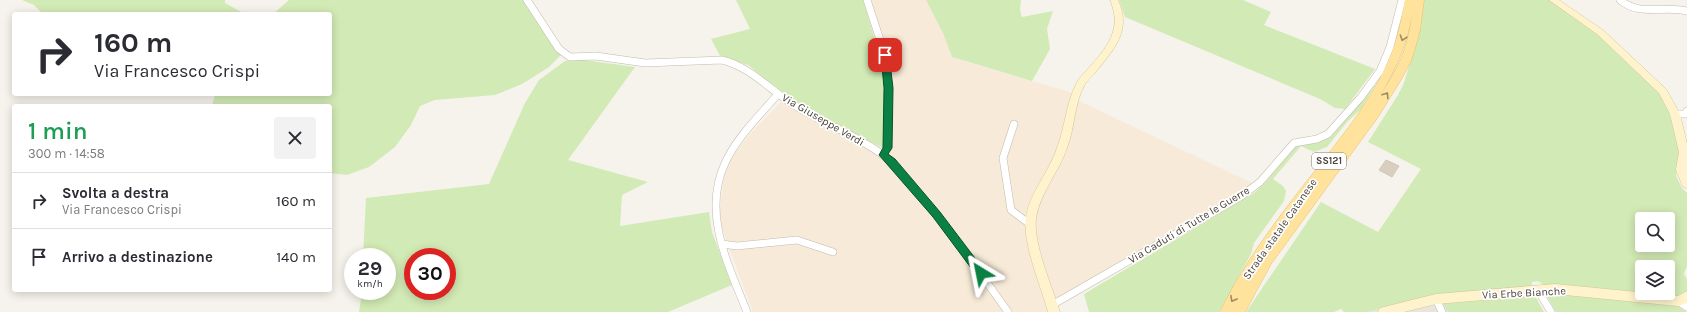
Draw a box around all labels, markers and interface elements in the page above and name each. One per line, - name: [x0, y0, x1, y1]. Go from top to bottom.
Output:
- text: 160 m: [94, 26, 172, 59]
- icon: right: [28, 28, 80, 80]
- one-way arrow: [1399, 35, 1408, 42]
- pin: [868, 38, 902, 72]
- icon: arrive: [874, 44, 896, 66]
- text: Via Francesco Crispi: [94, 60, 260, 82]
- street label: Via Giuseppe Verdi: [779, 91, 867, 149]
- one-way arrow: [1381, 93, 1388, 100]
- text: 1 min: [28, 117, 88, 145]
- button: close: [274, 117, 316, 159]
- text: 300 m · 14:58: [28, 146, 105, 161]
- road number: SS121: [1312, 153, 1346, 169]
- street label: Strada statale Catanese: [1240, 176, 1320, 282]
- street label: Via Caduti di Tutte le Guerre: [1126, 183, 1252, 266]
- text: Svolta a destra: [62, 184, 169, 202]
- icon: right: [28, 190, 50, 212]
- text: 160 m: [276, 192, 316, 210]
- text: Via Francesco Crispi: [62, 202, 182, 217]
- map controls: [1635, 212, 1675, 300]
- button: search: [1635, 212, 1675, 252]
- icon: arrive: [28, 246, 50, 268]
- text: Arrivo a destinazione: [62, 248, 213, 266]
- text: 140 m: [276, 248, 316, 266]
- speed limit sign: 30: [404, 248, 456, 300]
- position arrow: [960, 252, 1002, 294]
- text: 29: [358, 257, 382, 280]
- button: layers: [1635, 260, 1675, 300]
- text: km/h: [357, 278, 383, 290]
- street label: Via Erbe Bianche: [1482, 284, 1567, 302]
- one-way arrow: [1231, 295, 1238, 302]

